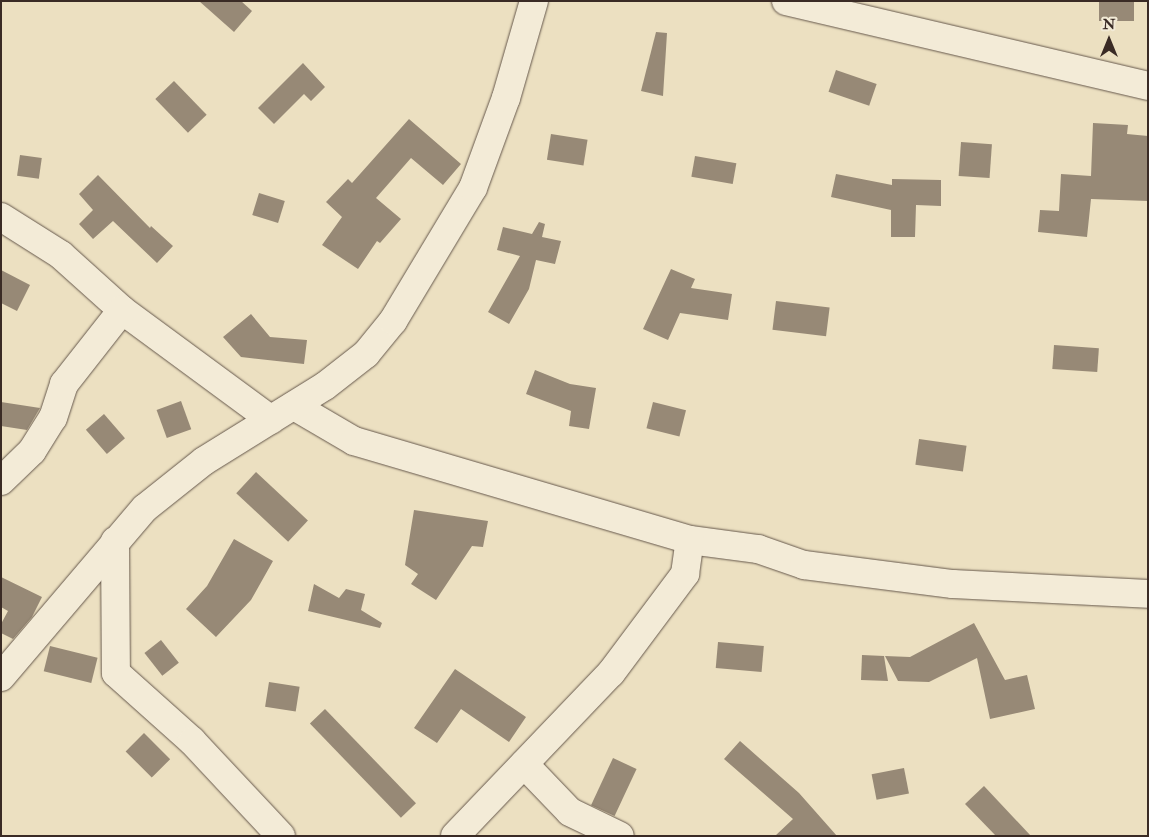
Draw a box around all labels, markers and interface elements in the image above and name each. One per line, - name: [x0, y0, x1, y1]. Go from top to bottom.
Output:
- north arrow: [1084, 15, 1134, 65]
- text: N: [1103, 16, 1115, 33]

